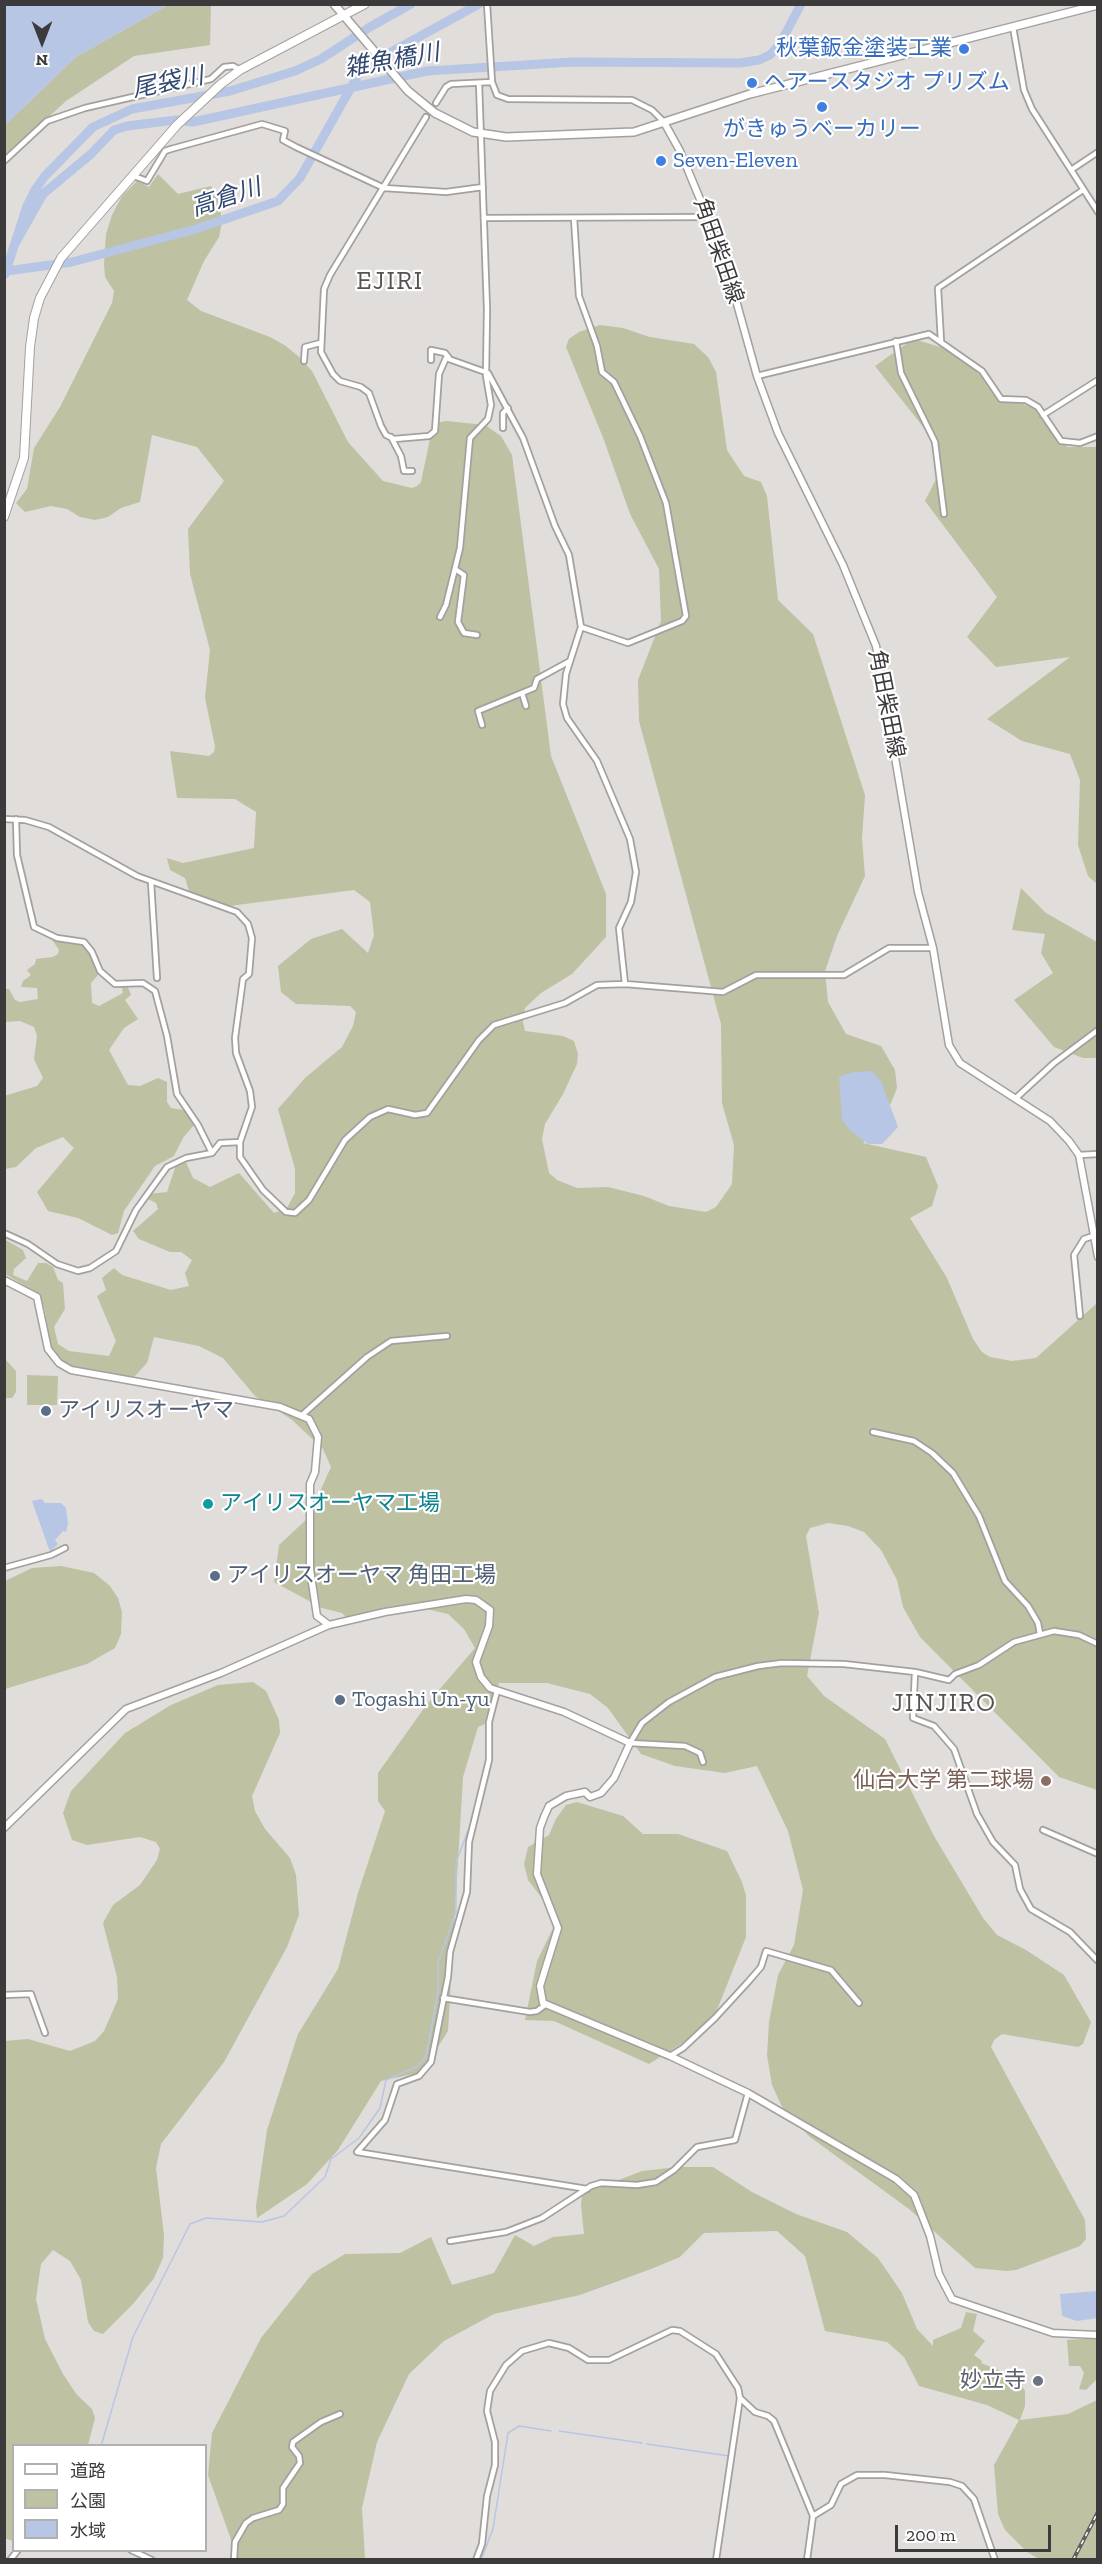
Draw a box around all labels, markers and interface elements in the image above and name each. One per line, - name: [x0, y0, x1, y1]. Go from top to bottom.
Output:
- north arrow: [12, 12, 72, 72]
- place label: 秋葉鈑金塗装工業: [776, 36, 952, 62]
- water label: 雑魚橋川: [342, 38, 442, 84]
- marker: 秋葉鈑金塗装工業: [957, 42, 971, 56]
- text: N: [36, 51, 48, 70]
- water label: 尾袋川: [130, 62, 206, 104]
- place label: ヘアースタジオ プリズム: [764, 70, 1010, 96]
- marker: ヘアースタジオ プリズム: [745, 76, 759, 90]
- marker: がきゅうベーカリー: [815, 100, 829, 114]
- place label: がきゅうベーカリー: [723, 117, 921, 143]
- place label: Seven-Eleven: [673, 148, 798, 174]
- marker: Seven-Eleven: [654, 154, 668, 168]
- water label: 高倉川: [187, 173, 265, 223]
- street label: 角田柴田線: [688, 195, 748, 307]
- district label: EJIRI: [356, 266, 424, 298]
- street label: 角田柴田線: [863, 647, 909, 761]
- place label: アイリスオーヤマ: [58, 1398, 234, 1424]
- marker: アイリスオーヤマ: [39, 1404, 53, 1418]
- place label: アイリスオーヤマ工場: [220, 1491, 440, 1517]
- marker: アイリスオーヤマ工場: [201, 1497, 215, 1511]
- place label: アイリスオーヤマ 角田工場: [227, 1563, 496, 1589]
- marker: アイリスオーヤマ 角田工場: [208, 1569, 222, 1583]
- place label: Togashi Un-yu: [352, 1687, 490, 1713]
- district label: JINJIRO: [892, 1688, 996, 1720]
- marker: Togashi Un-yu: [333, 1693, 347, 1707]
- place label: 仙台大学 第二球場: [853, 1768, 1034, 1794]
- marker: 仙台大学 第二球場: [1039, 1774, 1053, 1788]
- place label: 妙立寺: [960, 2368, 1026, 2394]
- marker: 妙立寺: [1031, 2374, 1045, 2388]
- legend: [12, 2444, 207, 2552]
- text: 道路: [70, 2460, 106, 2482]
- text: 公園: [70, 2490, 106, 2512]
- scale bar: [898, 2513, 1054, 2551]
- text: 水域: [70, 2520, 106, 2542]
- text: 200 m: [906, 2524, 956, 2546]

